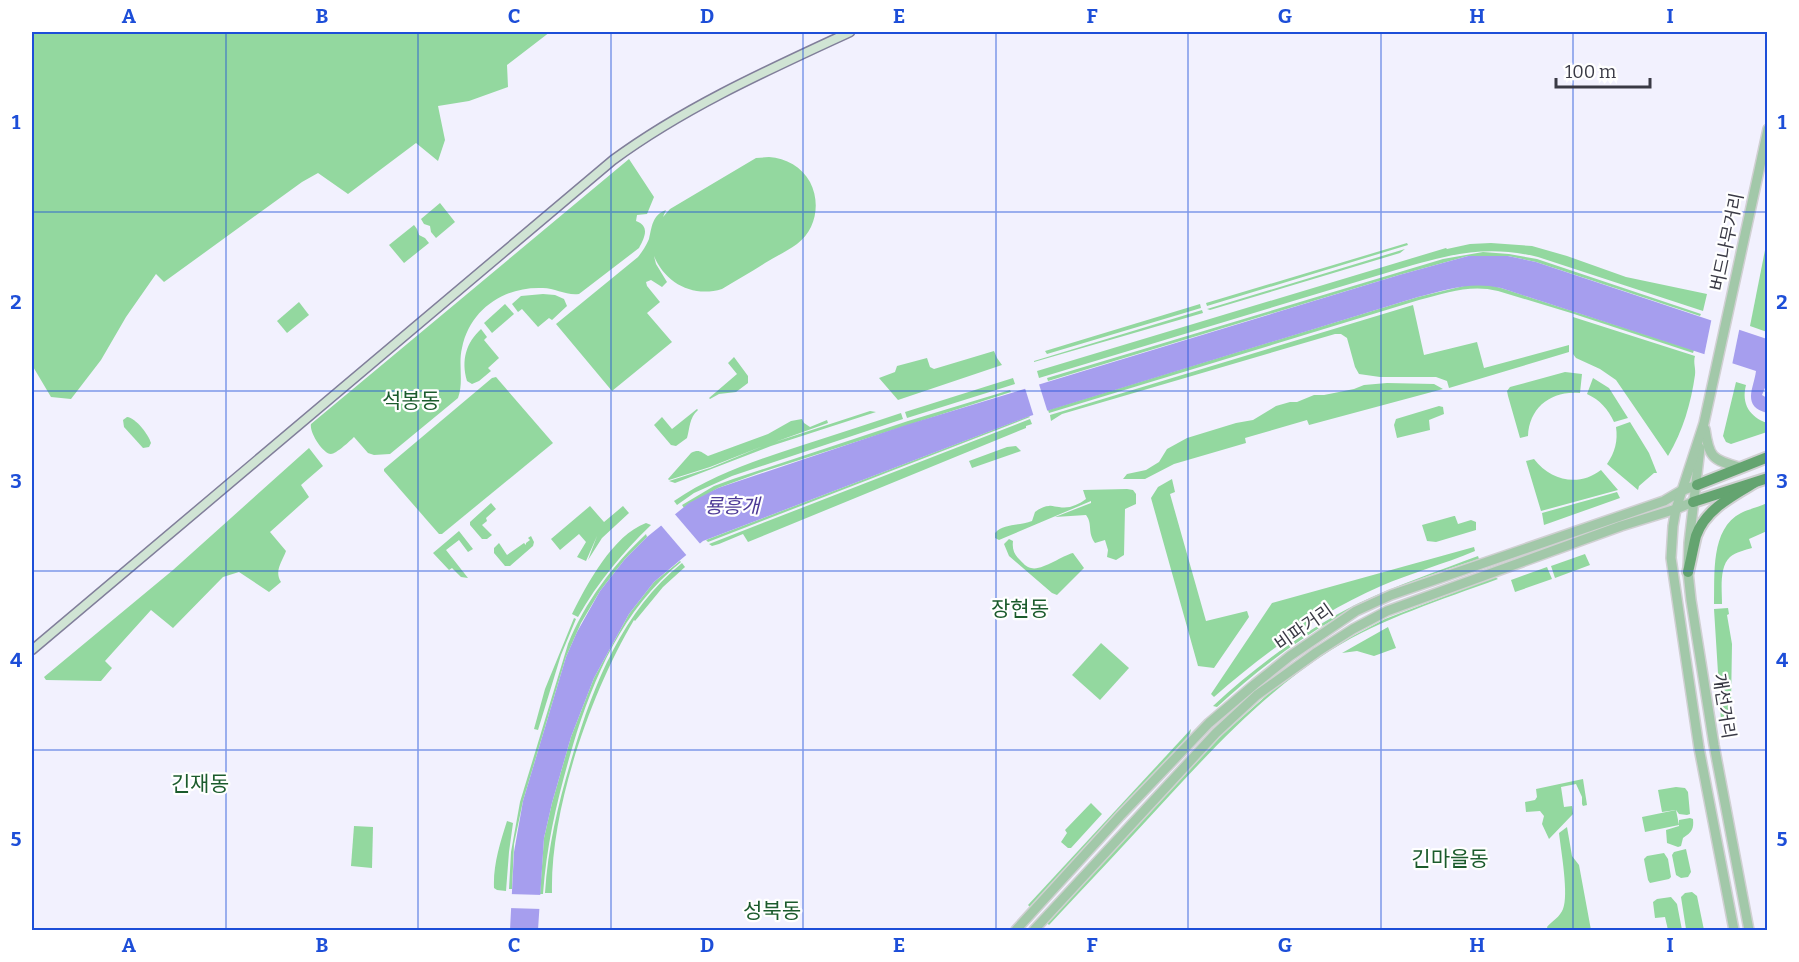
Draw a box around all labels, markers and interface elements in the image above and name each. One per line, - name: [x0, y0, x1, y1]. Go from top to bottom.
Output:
- text: A: [122, 4, 137, 28]
- text: B: [316, 4, 329, 28]
- text: C: [508, 4, 520, 28]
- text: D: [700, 4, 714, 28]
- text: E: [893, 4, 905, 28]
- text: F: [1086, 4, 1098, 28]
- text: G: [1278, 4, 1292, 28]
- text: H: [1469, 4, 1485, 28]
- text: I: [1666, 4, 1674, 28]
- scale bar: [1556, 51, 1650, 89]
- text: 100 m: [1565, 61, 1616, 83]
- text: 1: [12, 110, 21, 134]
- text: 1: [1778, 110, 1787, 134]
- street label: 버드나무거리: [1706, 191, 1748, 293]
- text: 2: [10, 290, 22, 314]
- text: 2: [1776, 290, 1788, 314]
- district label: 석봉동: [382, 388, 440, 414]
- text: 3: [10, 469, 22, 493]
- text: 3: [1776, 469, 1788, 493]
- water label: 룡흥개: [704, 494, 762, 518]
- district label: 장현동: [991, 596, 1049, 622]
- street label: 비파거리: [1271, 599, 1337, 655]
- text: 4: [10, 648, 22, 672]
- text: 4: [1776, 648, 1788, 672]
- street label: 개선거리: [1708, 672, 1740, 740]
- district label: 긴재동: [171, 771, 229, 797]
- text: 5: [11, 827, 22, 851]
- text: 5: [1777, 827, 1788, 851]
- district label: 긴마을동: [1411, 846, 1489, 872]
- district label: 성북동: [743, 898, 801, 924]
- text: A: [122, 933, 137, 957]
- text: B: [316, 933, 329, 957]
- text: C: [508, 933, 520, 957]
- text: D: [700, 933, 714, 957]
- text: E: [893, 933, 905, 957]
- text: F: [1086, 933, 1098, 957]
- text: G: [1278, 933, 1292, 957]
- text: H: [1469, 933, 1485, 957]
- text: I: [1666, 933, 1674, 957]

